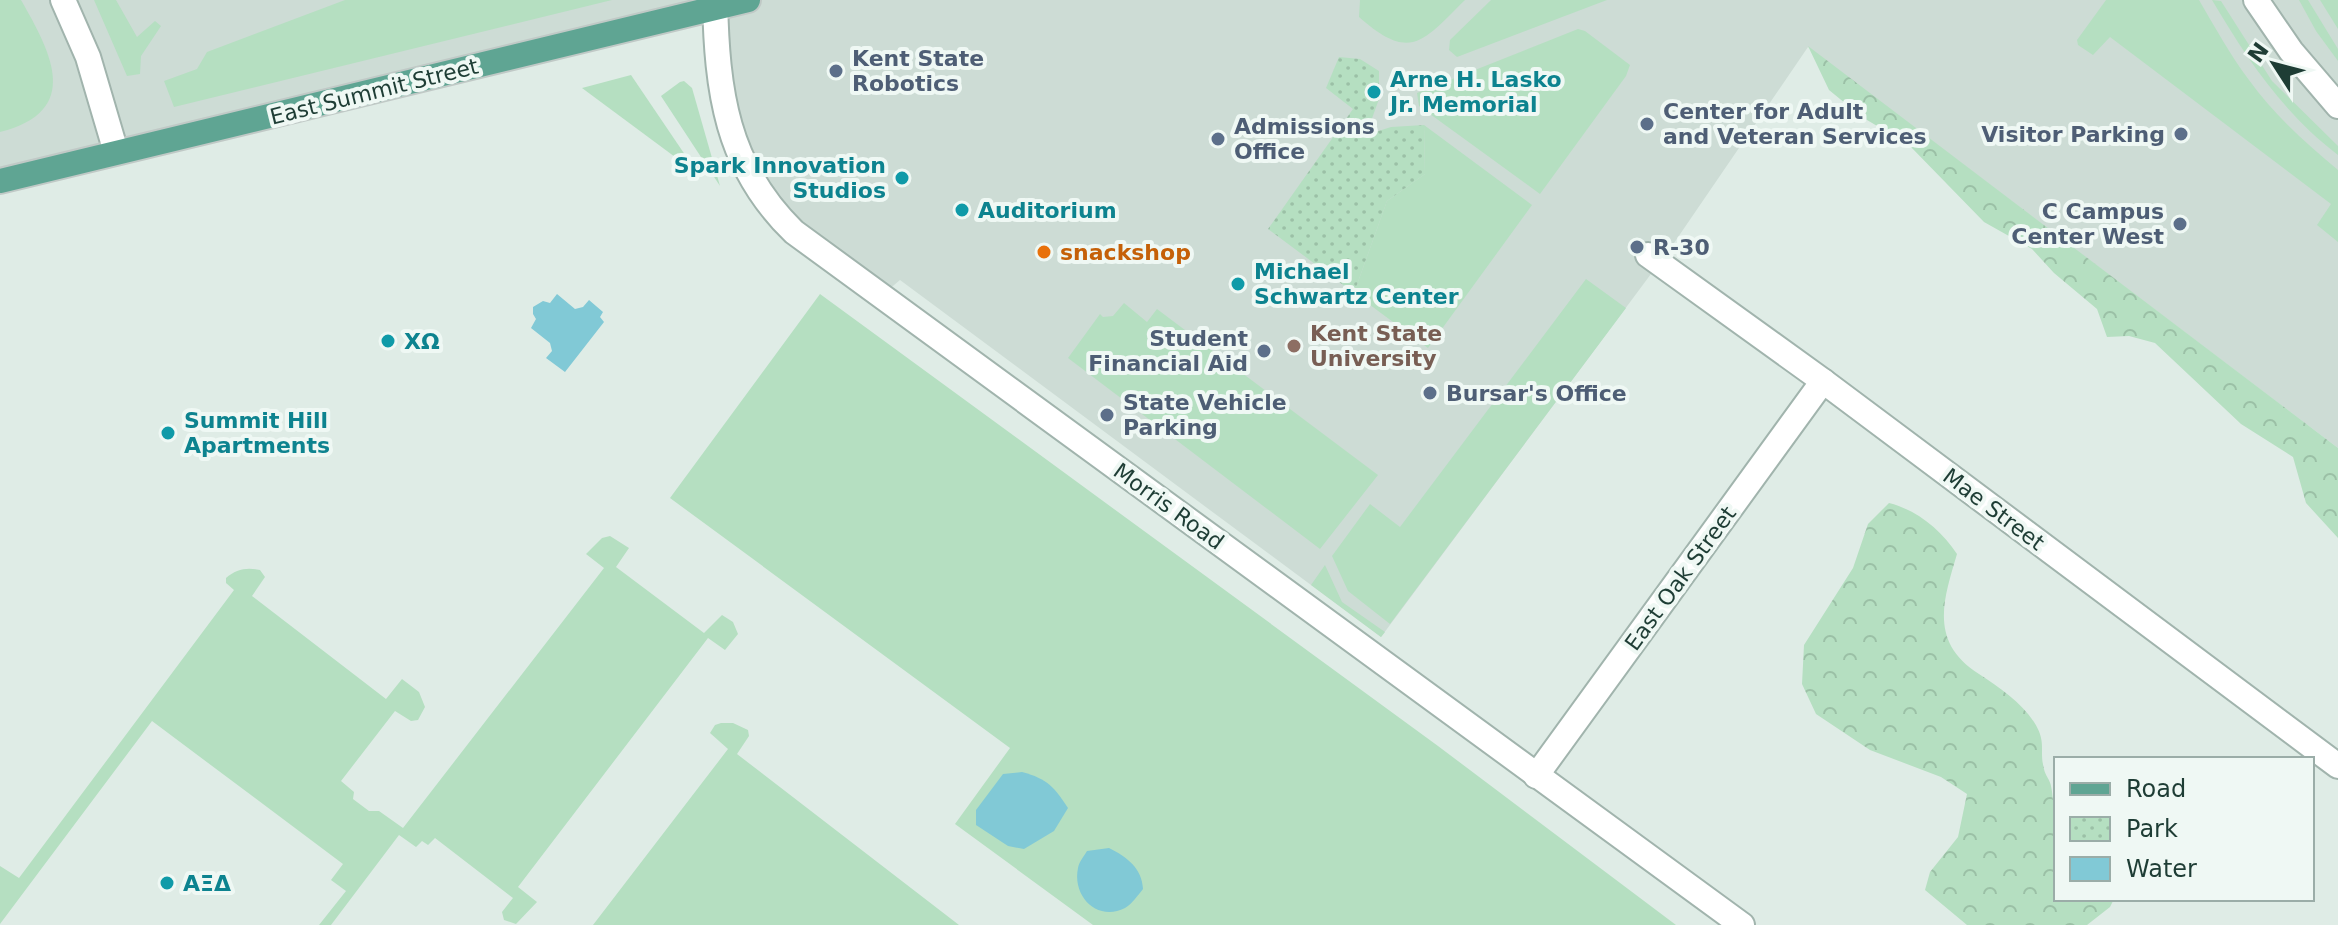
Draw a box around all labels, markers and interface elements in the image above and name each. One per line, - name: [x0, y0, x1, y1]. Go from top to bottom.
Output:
- north arrow: [2234, 24, 2314, 104]
- text: N: [2243, 38, 2274, 67]
- place label: Kent State Robotics: [852, 46, 984, 96]
- street label: East Summit Street: [267, 53, 481, 129]
- marker: Kent State Robotics: [827, 62, 845, 80]
- place label: Arne H. Lasko Jr. Memorial: [1388, 67, 1562, 117]
- marker: Arne H. Lasko Jr. Memorial: [1365, 83, 1383, 101]
- place label: Center for Adult and Veteran Services: [1663, 99, 1927, 149]
- place label: Admissions Office: [1234, 114, 1375, 164]
- marker: Center for Adult and Veteran Services: [1638, 115, 1656, 133]
- place label: Visitor Parking: [1981, 122, 2165, 147]
- marker: Visitor Parking: [2172, 125, 2190, 143]
- marker: Admissions Office: [1209, 130, 1227, 148]
- place label: Spark Innovation Studios: [674, 153, 886, 203]
- marker: Spark Innovation Studios: [893, 169, 911, 187]
- place label: Auditorium: [978, 198, 1117, 223]
- place label: C Campus Center West: [2011, 199, 2164, 249]
- marker: Auditorium: [953, 201, 971, 219]
- marker: C Campus Center West: [2171, 215, 2189, 233]
- place label: R-30: [1653, 235, 1710, 260]
- marker: R-30: [1628, 238, 1646, 256]
- place label: snackshop: [1060, 240, 1191, 265]
- marker: snackshop: [1035, 243, 1053, 261]
- place label: Michael Schwartz Center: [1254, 259, 1459, 309]
- marker: Michael Schwartz Center: [1229, 275, 1247, 293]
- place label: Kent State University: [1310, 321, 1442, 371]
- place label: Student Financial Aid: [1088, 326, 1248, 376]
- place label: ΧΩ: [404, 329, 440, 354]
- marker: ΧΩ: [379, 332, 397, 350]
- marker: Kent State University: [1285, 337, 1303, 355]
- marker: Student Financial Aid: [1255, 342, 1273, 360]
- place label: Bursar's Office: [1446, 381, 1627, 406]
- marker: Bursar's Office: [1421, 384, 1439, 402]
- place label: State Vehicle Parking: [1123, 390, 1287, 440]
- marker: State Vehicle Parking: [1098, 406, 1116, 424]
- place label: Summit Hill Apartments: [184, 408, 330, 458]
- marker: Summit Hill Apartments: [159, 424, 177, 442]
- street label: Morris Road: [1109, 458, 1229, 555]
- street label: Mae Street: [1938, 463, 2049, 556]
- street label: East Oak Street: [1620, 501, 1741, 655]
- legend: [2054, 757, 2314, 901]
- text: Road: [2126, 775, 2186, 803]
- text: Park: [2126, 815, 2178, 843]
- text: Water: [2126, 855, 2197, 883]
- place label: ΑΞΔ: [183, 871, 231, 896]
- marker: ΑΞΔ: [158, 874, 176, 892]

